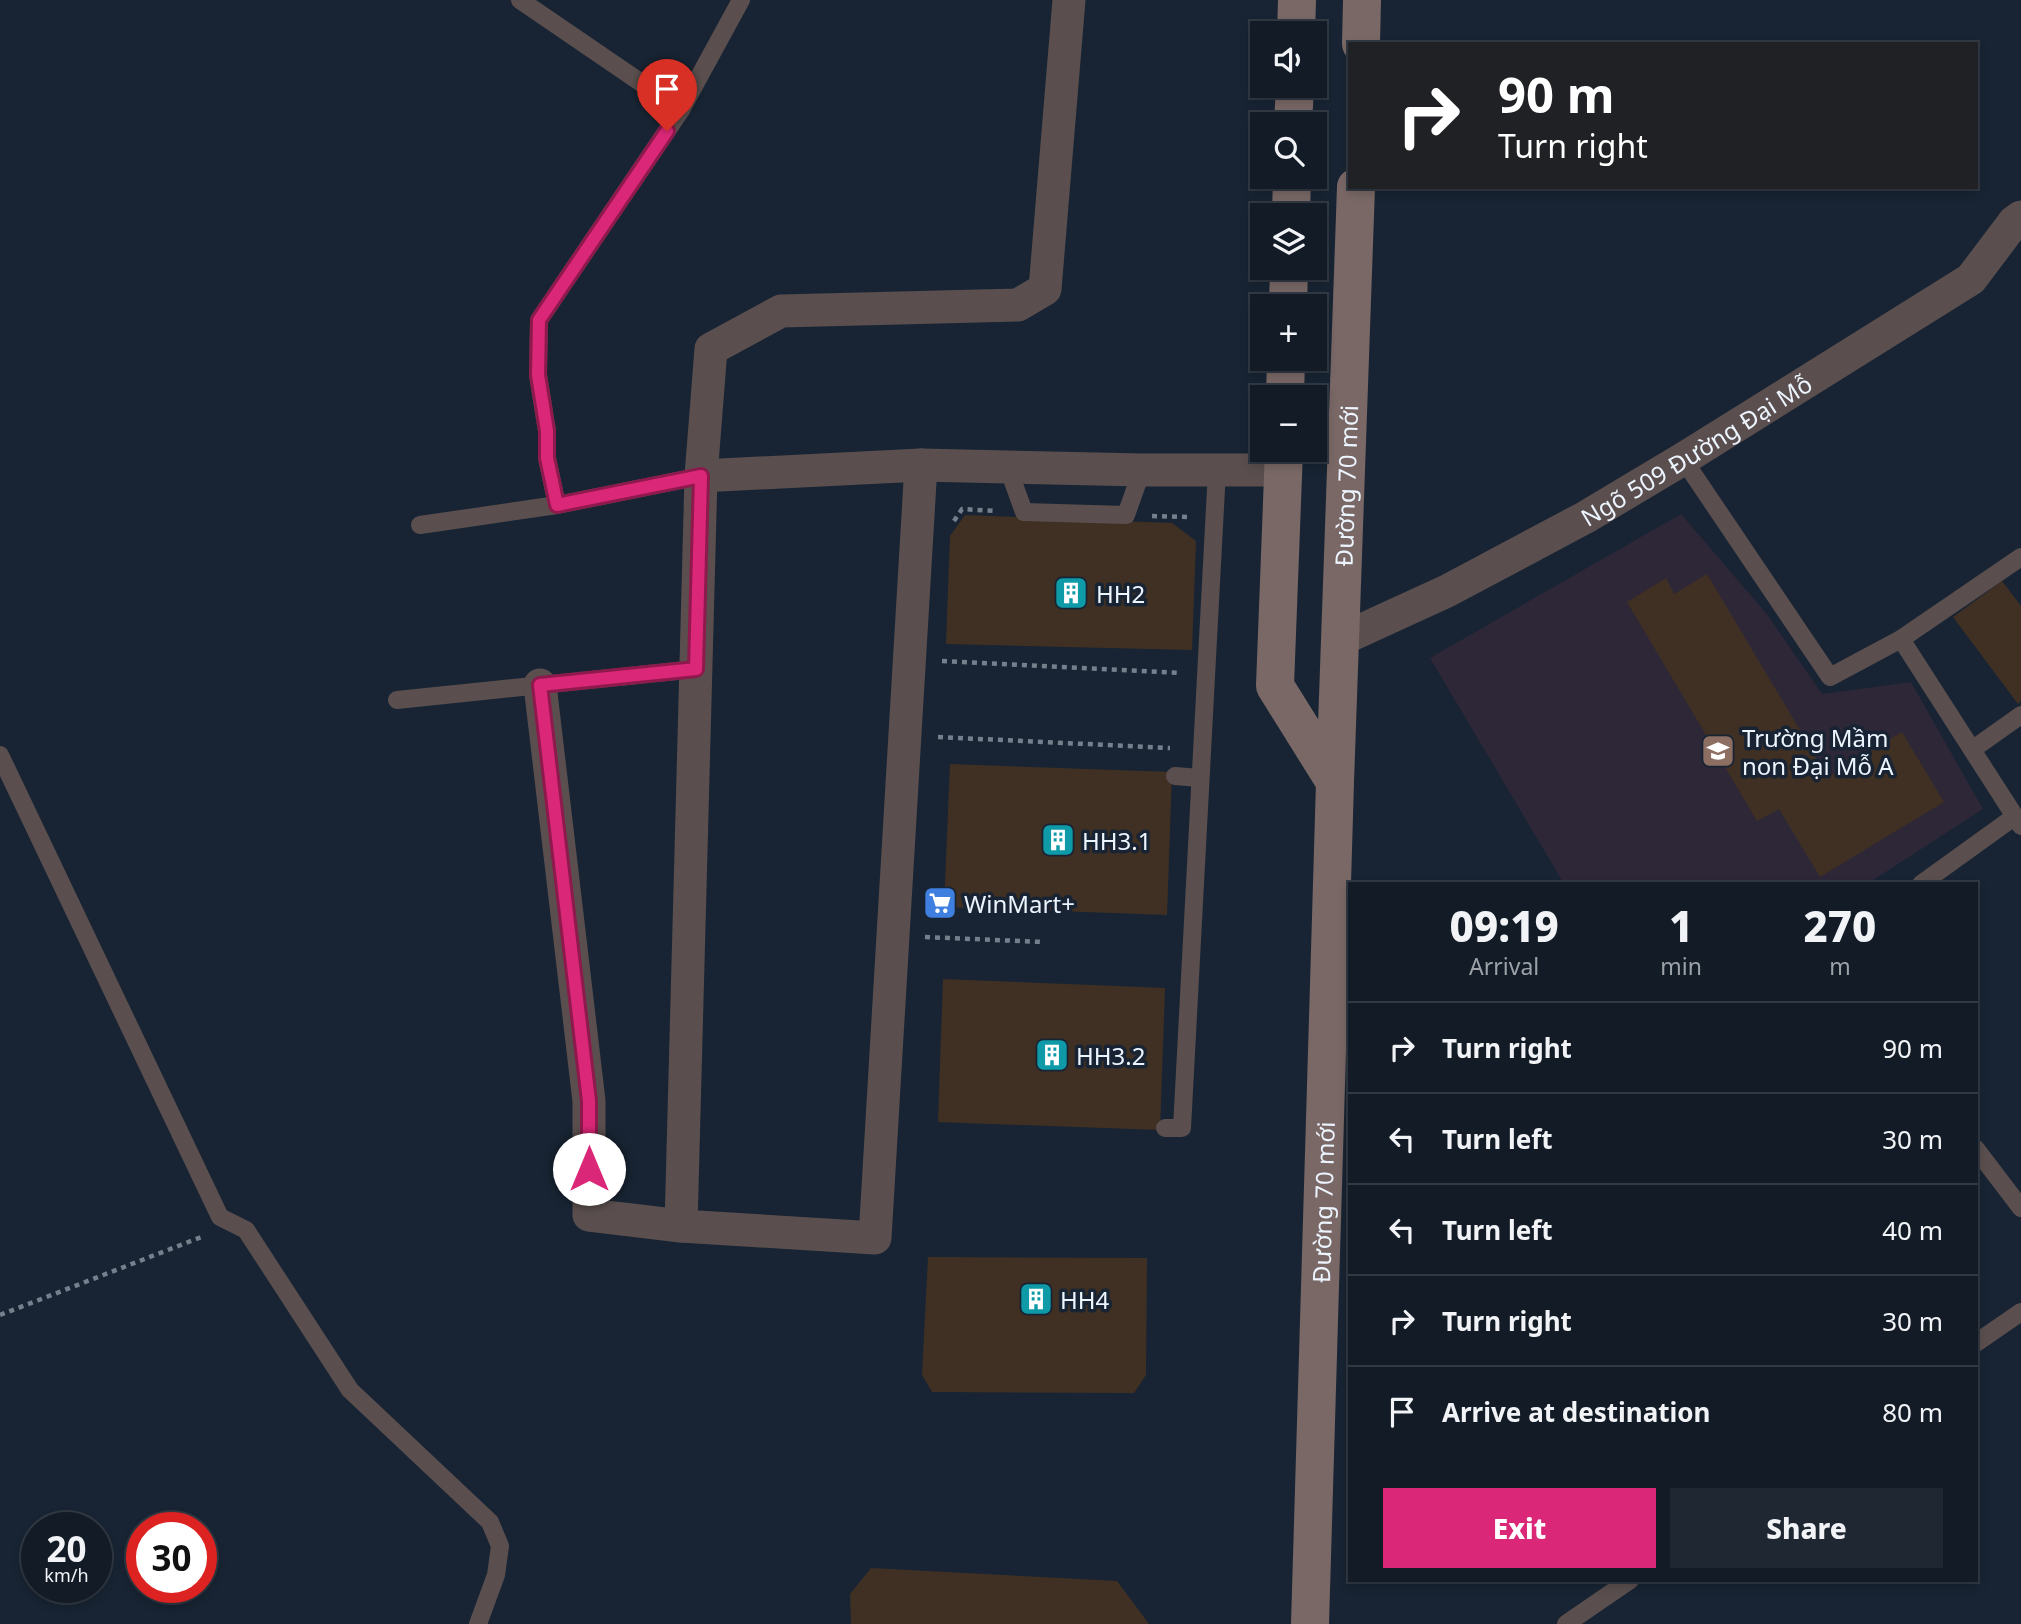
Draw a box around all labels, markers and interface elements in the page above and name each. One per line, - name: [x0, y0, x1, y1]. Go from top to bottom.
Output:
- map controls: [1250, 21, 1327, 462]
- button: sound: [1250, 21, 1327, 98]
- pin: [637, 59, 697, 131]
- text: 90 m: [1498, 61, 1615, 127]
- icon: arrive: [648, 70, 686, 108]
- icon: right: [1383, 70, 1474, 161]
- button: search: [1250, 112, 1327, 189]
- text: Turn right: [1498, 124, 1648, 167]
- button: layers: [1250, 203, 1327, 280]
- button: +: [1250, 294, 1327, 371]
- street label: Ngõ 509 Đường Đại Mỗ: [1574, 366, 1818, 533]
- button: −: [1250, 385, 1327, 462]
- street label: Đường 70 mới: [1326, 404, 1365, 567]
- building icon: HH2: [1052, 574, 1090, 612]
- place label: HH2: [1096, 577, 1145, 610]
- place label: Trường Mầm non Đại Mỗ A: [1742, 721, 1894, 782]
- school or university icon: Trường Mầm non Đại Mỗ A: [1699, 732, 1737, 770]
- building icon: HH3.1: [1039, 821, 1077, 859]
- place label: HH3.1: [1082, 824, 1151, 857]
- supermarket icon: WinMart+: [921, 884, 959, 922]
- place label: WinMart+: [964, 887, 1075, 920]
- text: 09:19: [1450, 897, 1559, 954]
- text: 1: [1669, 897, 1693, 954]
- text: 270: [1804, 897, 1876, 954]
- text: Arrival: [1469, 950, 1539, 982]
- text: min: [1660, 950, 1702, 982]
- text: m: [1829, 950, 1851, 982]
- icon: right: [1383, 1029, 1421, 1067]
- text: Turn right: [1442, 1030, 1572, 1066]
- text: 90 m: [1882, 1030, 1943, 1066]
- building icon: HH3.2: [1033, 1036, 1071, 1074]
- place label: HH3.2: [1076, 1039, 1145, 1072]
- icon: left: [1383, 1120, 1421, 1158]
- street label: Đường 70 mới: [1304, 1121, 1341, 1283]
- text: Turn left: [1442, 1121, 1553, 1157]
- text: 30 m: [1882, 1121, 1943, 1157]
- position arrow: [552, 1132, 626, 1206]
- icon: left: [1383, 1211, 1421, 1249]
- text: Turn left: [1442, 1212, 1553, 1248]
- text: 40 m: [1882, 1212, 1943, 1248]
- building icon: HH4: [1017, 1280, 1055, 1318]
- place label: HH4: [1060, 1283, 1110, 1316]
- icon: right: [1383, 1302, 1421, 1340]
- text: Turn right: [1442, 1303, 1572, 1339]
- text: 30 m: [1882, 1303, 1943, 1339]
- icon: arrive: [1383, 1393, 1421, 1431]
- text: Arrive at destination: [1442, 1394, 1711, 1430]
- text: 80 m: [1882, 1394, 1943, 1430]
- button: Exit: [1383, 1488, 1656, 1568]
- button: Share: [1670, 1488, 1943, 1568]
- speed limit sign: 30: [126, 1512, 217, 1603]
- text: 20: [46, 1525, 87, 1572]
- text: km/h: [44, 1563, 89, 1587]

